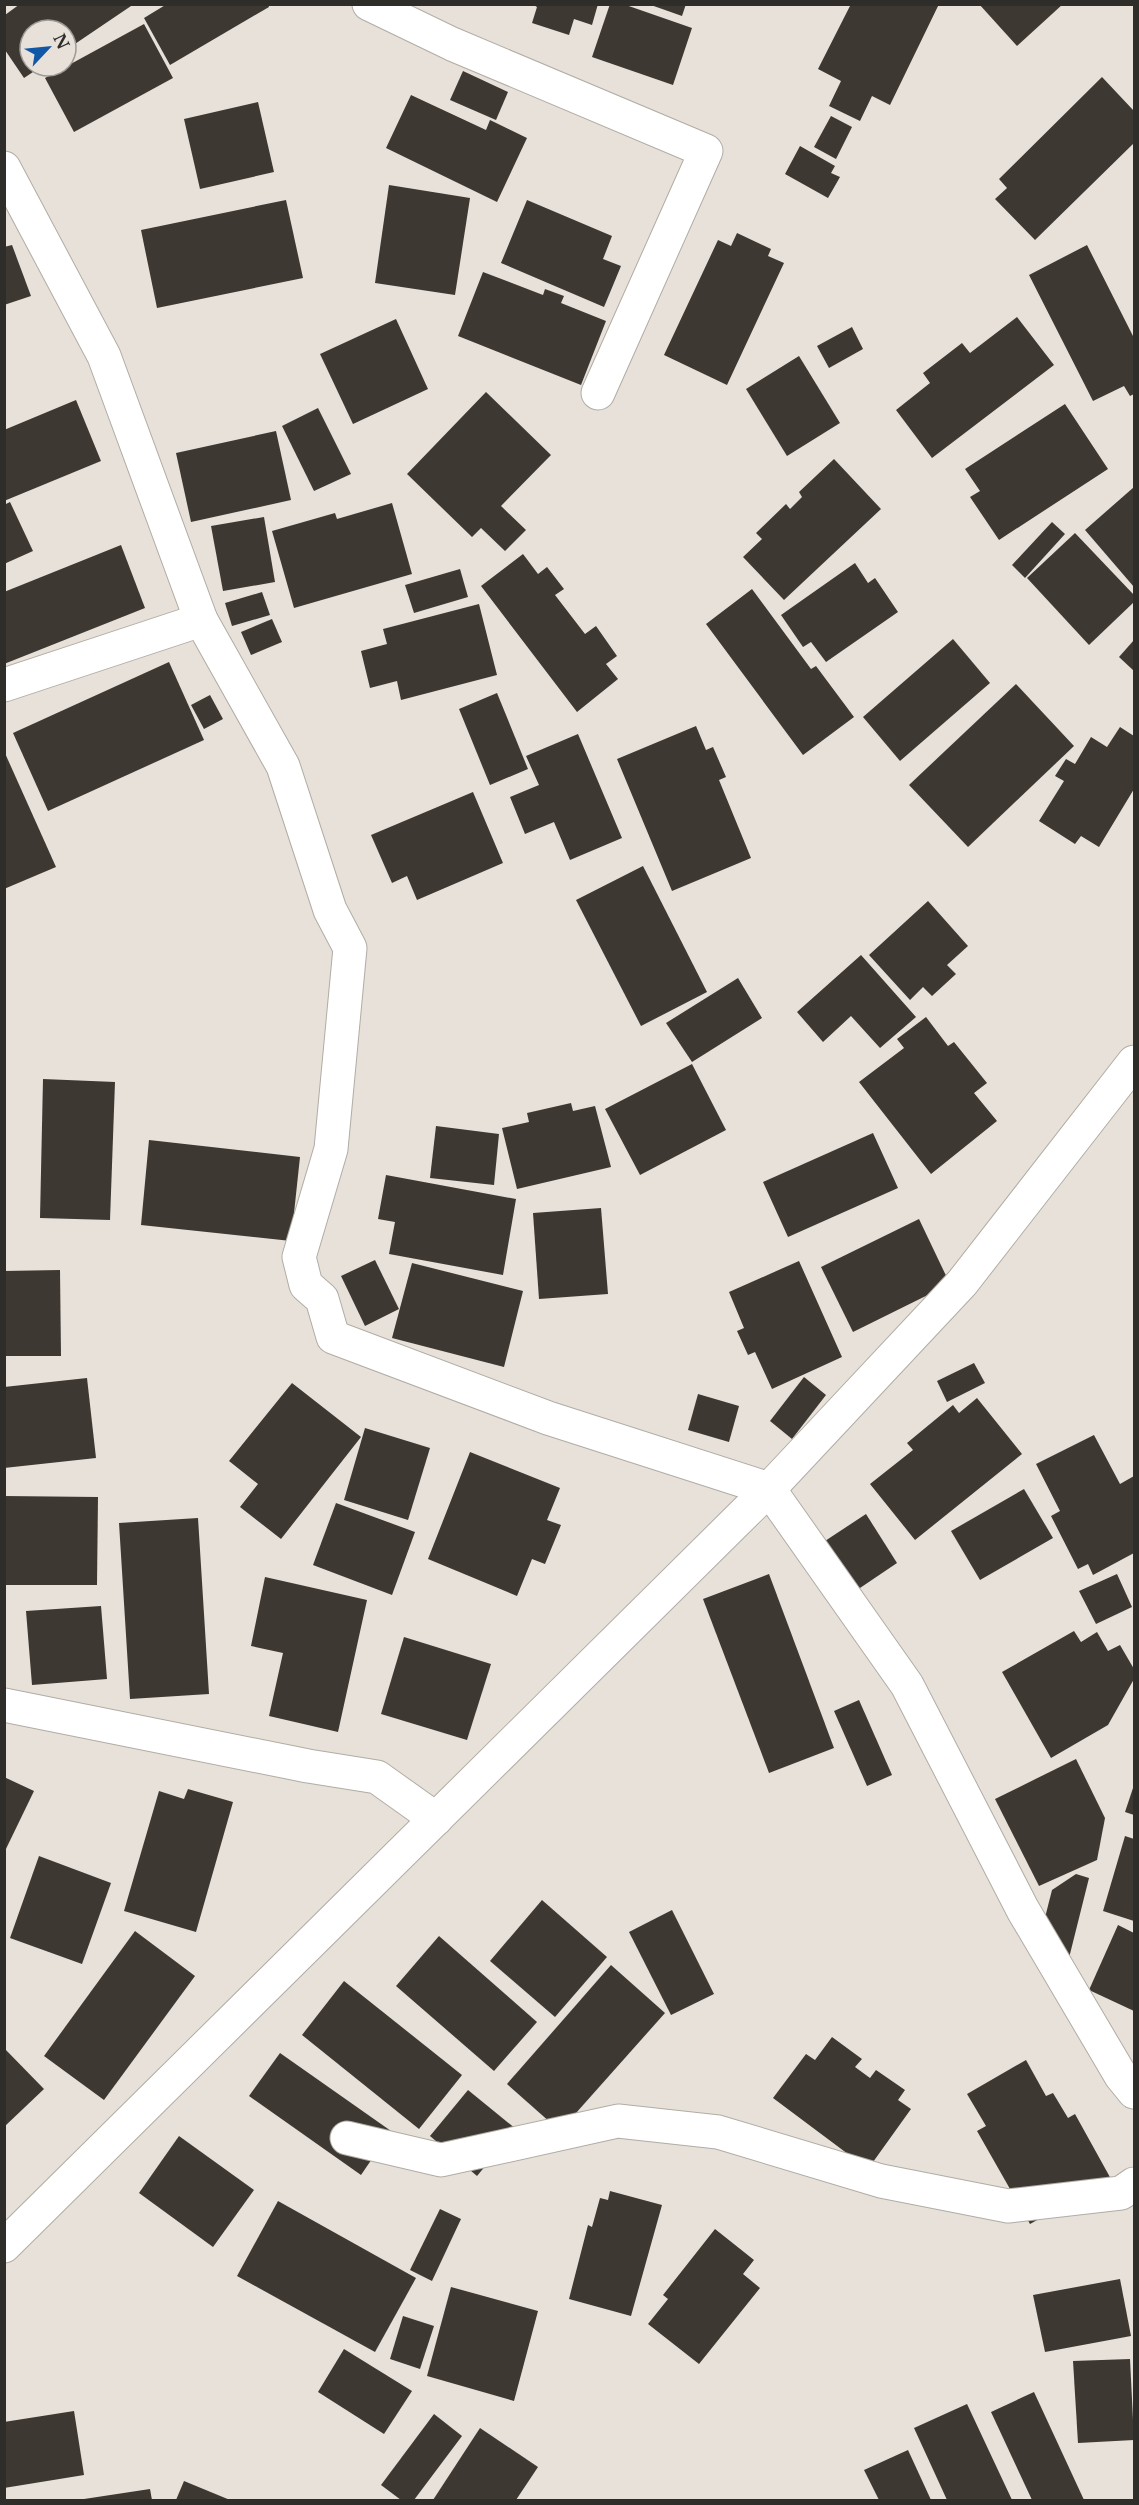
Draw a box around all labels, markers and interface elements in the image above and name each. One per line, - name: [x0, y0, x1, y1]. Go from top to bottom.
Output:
- north arrow: [18, 18, 78, 78]
- text: N: [49, 30, 74, 53]

